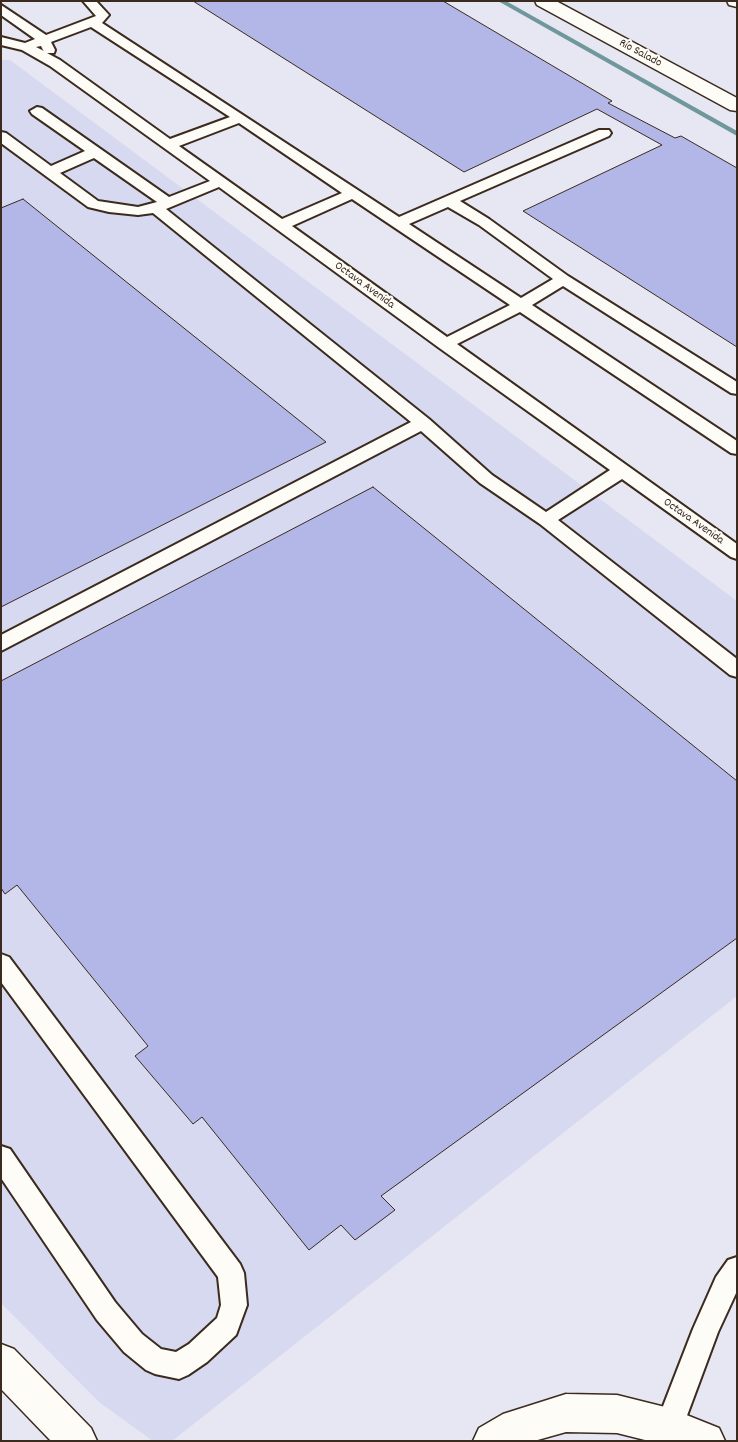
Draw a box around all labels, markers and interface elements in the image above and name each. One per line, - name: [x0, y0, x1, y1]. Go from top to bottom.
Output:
- street label: Río Salado: [616, 37, 664, 71]
- street label: Octava Avenida: [331, 259, 397, 313]
- street label: Octava Avenida: [660, 496, 726, 548]

